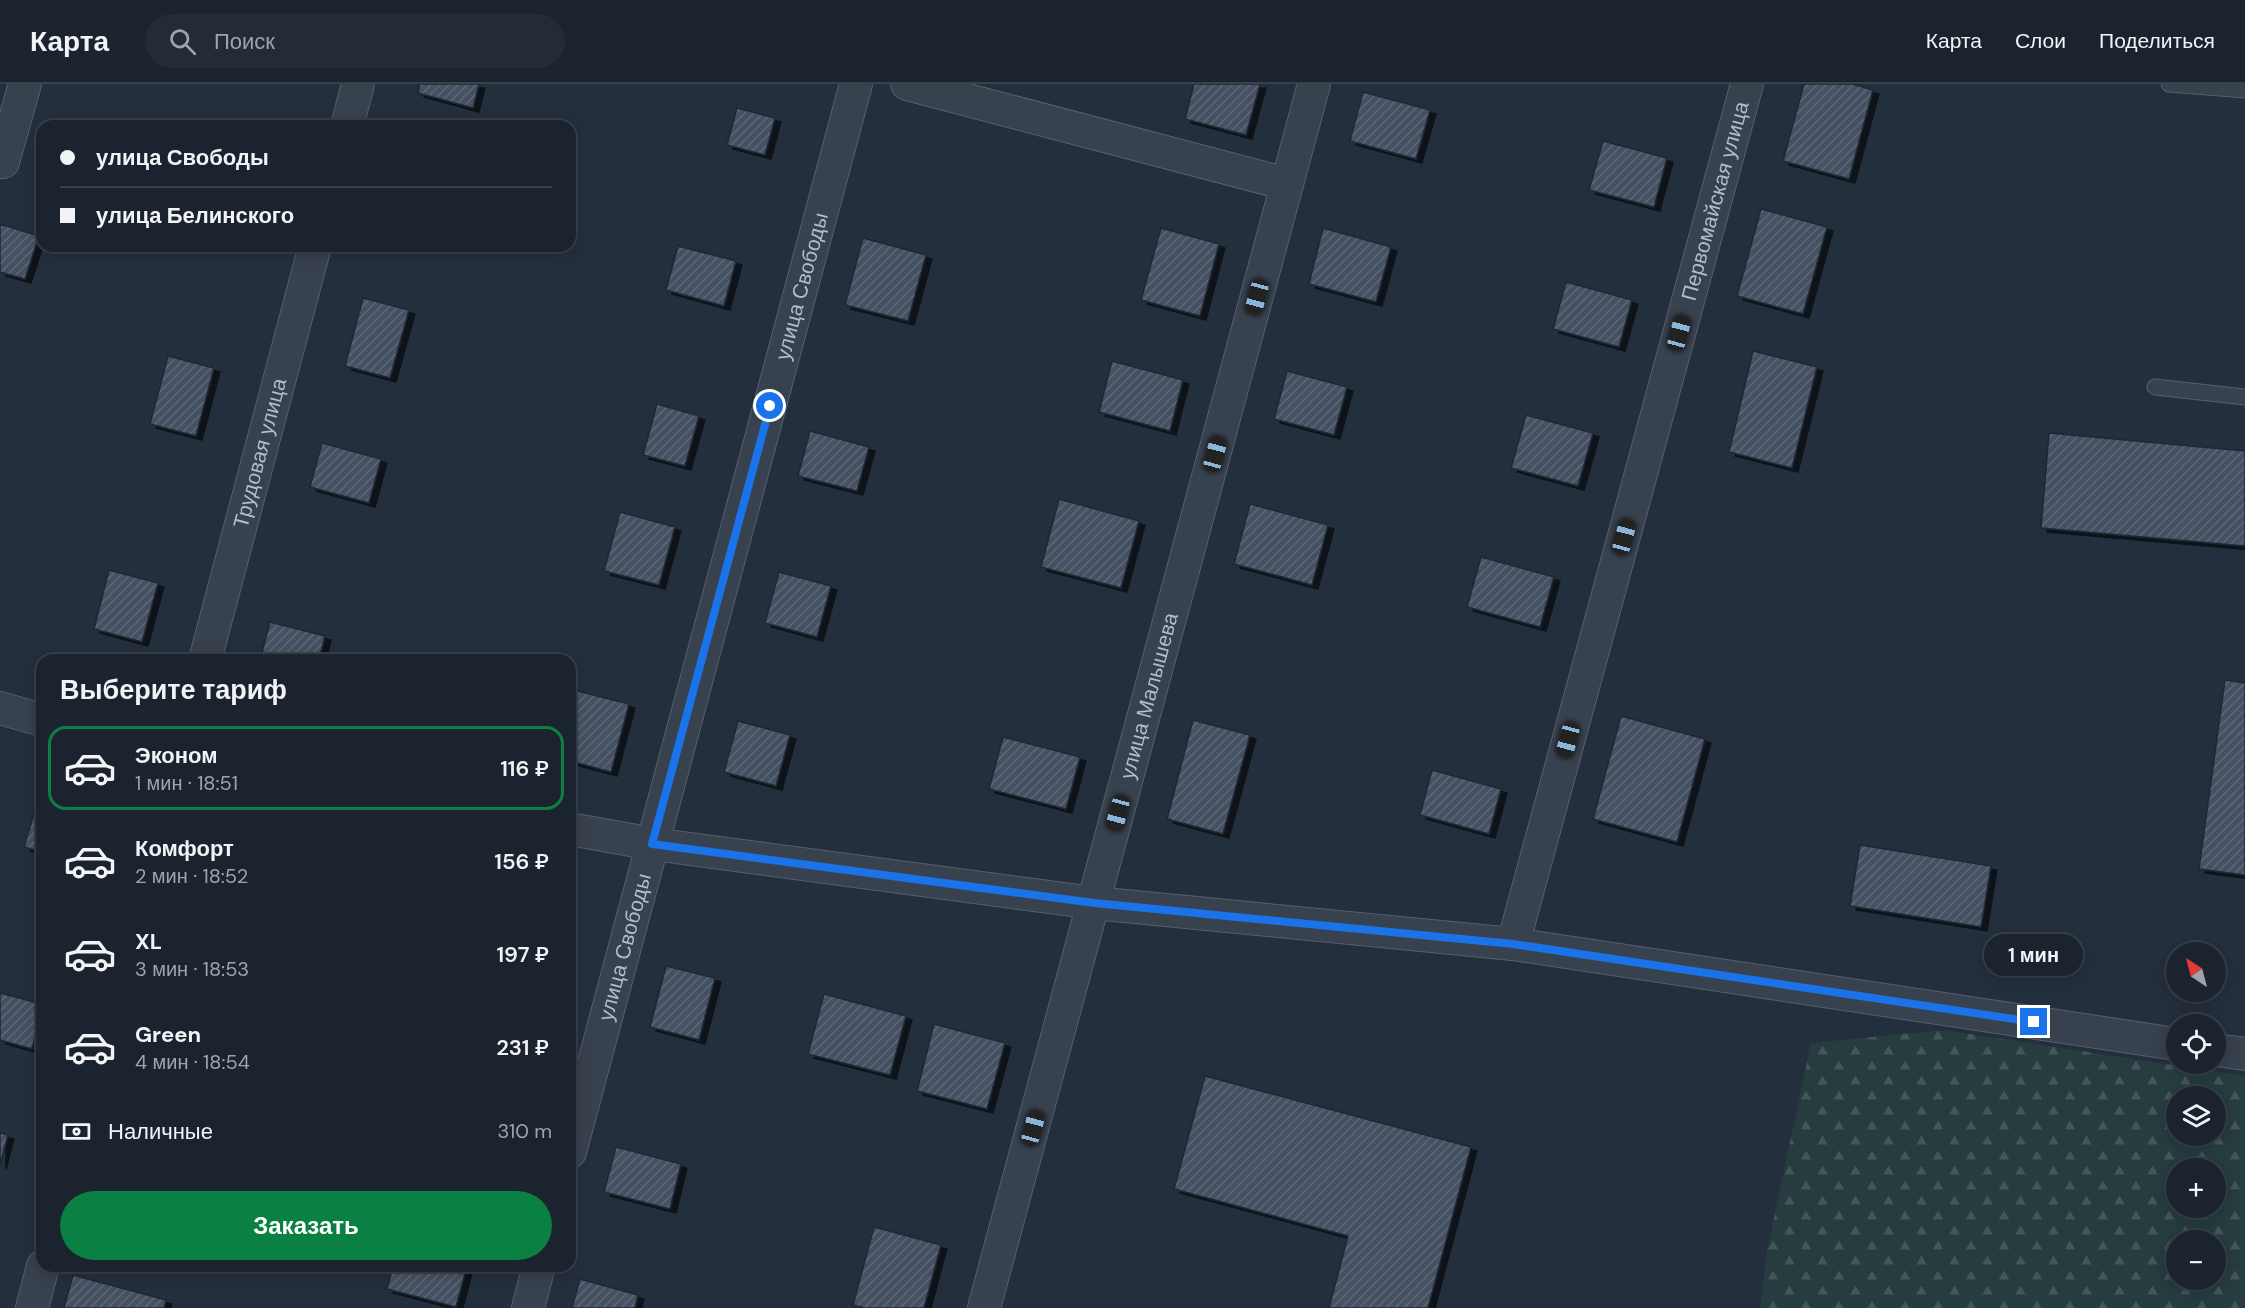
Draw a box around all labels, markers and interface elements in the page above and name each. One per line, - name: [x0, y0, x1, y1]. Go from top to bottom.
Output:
- search box: [145, 14, 565, 68]
- text: Карта: [30, 23, 109, 60]
- icon: search: [166, 25, 199, 58]
- text: Поиск: [214, 27, 275, 56]
- text: Карта: [1926, 27, 1982, 55]
- text: Слои: [2015, 27, 2066, 55]
- text: Поделиться: [2099, 27, 2215, 55]
- street label: Первомайская улица: [1675, 98, 1756, 304]
- text: улица Свободы: [96, 143, 269, 172]
- text: улица Белинского: [96, 201, 294, 230]
- street label: улица Свободы: [769, 210, 835, 363]
- car: [1244, 277, 1270, 317]
- car: [1666, 313, 1692, 353]
- street label: Трудовая улица: [227, 375, 293, 531]
- route start: [756, 392, 783, 419]
- car: [1202, 434, 1228, 474]
- car: [1611, 517, 1637, 557]
- street label: улица Малышева: [1113, 609, 1185, 782]
- text: Выберите тариф: [60, 672, 287, 707]
- car: [1555, 720, 1581, 760]
- icon: car: [63, 741, 117, 795]
- text: Эконом: [135, 741, 218, 770]
- text: 116 ₽: [500, 754, 549, 783]
- text: 1 мин · 18:51: [135, 770, 238, 796]
- car: [1105, 793, 1131, 833]
- icon: car: [63, 834, 117, 888]
- text: Комфорт: [135, 834, 234, 863]
- text: 156 ₽: [494, 847, 549, 876]
- text: 2 мин · 18:52: [135, 863, 248, 889]
- street label: улица Свободы: [592, 870, 658, 1024]
- icon: car: [63, 927, 117, 981]
- text: XL: [135, 927, 162, 956]
- callout: 1 мин: [1984, 935, 2084, 977]
- text: 197 ₽: [496, 940, 549, 969]
- text: 1 мин: [2008, 942, 2059, 968]
- north arrow: [2166, 942, 2226, 1002]
- map controls: [2166, 942, 2226, 1290]
- text: 3 мин · 18:53: [135, 956, 249, 982]
- route end: [2020, 1008, 2047, 1035]
- button: locate: [2166, 1014, 2226, 1074]
- icon: car: [63, 1020, 117, 1074]
- text: Green: [135, 1020, 201, 1049]
- text: 231 ₽: [496, 1033, 549, 1062]
- text: 4 мин · 18:54: [135, 1049, 250, 1075]
- button: layers: [2166, 1086, 2226, 1146]
- car: [1020, 1108, 1046, 1148]
- icon: cash: [60, 1115, 93, 1148]
- text: Наличные: [108, 1117, 213, 1146]
- text: 310 m: [497, 1118, 552, 1144]
- button: +: [2166, 1158, 2226, 1218]
- button: Заказать: [60, 1191, 552, 1260]
- button: −: [2166, 1230, 2226, 1290]

